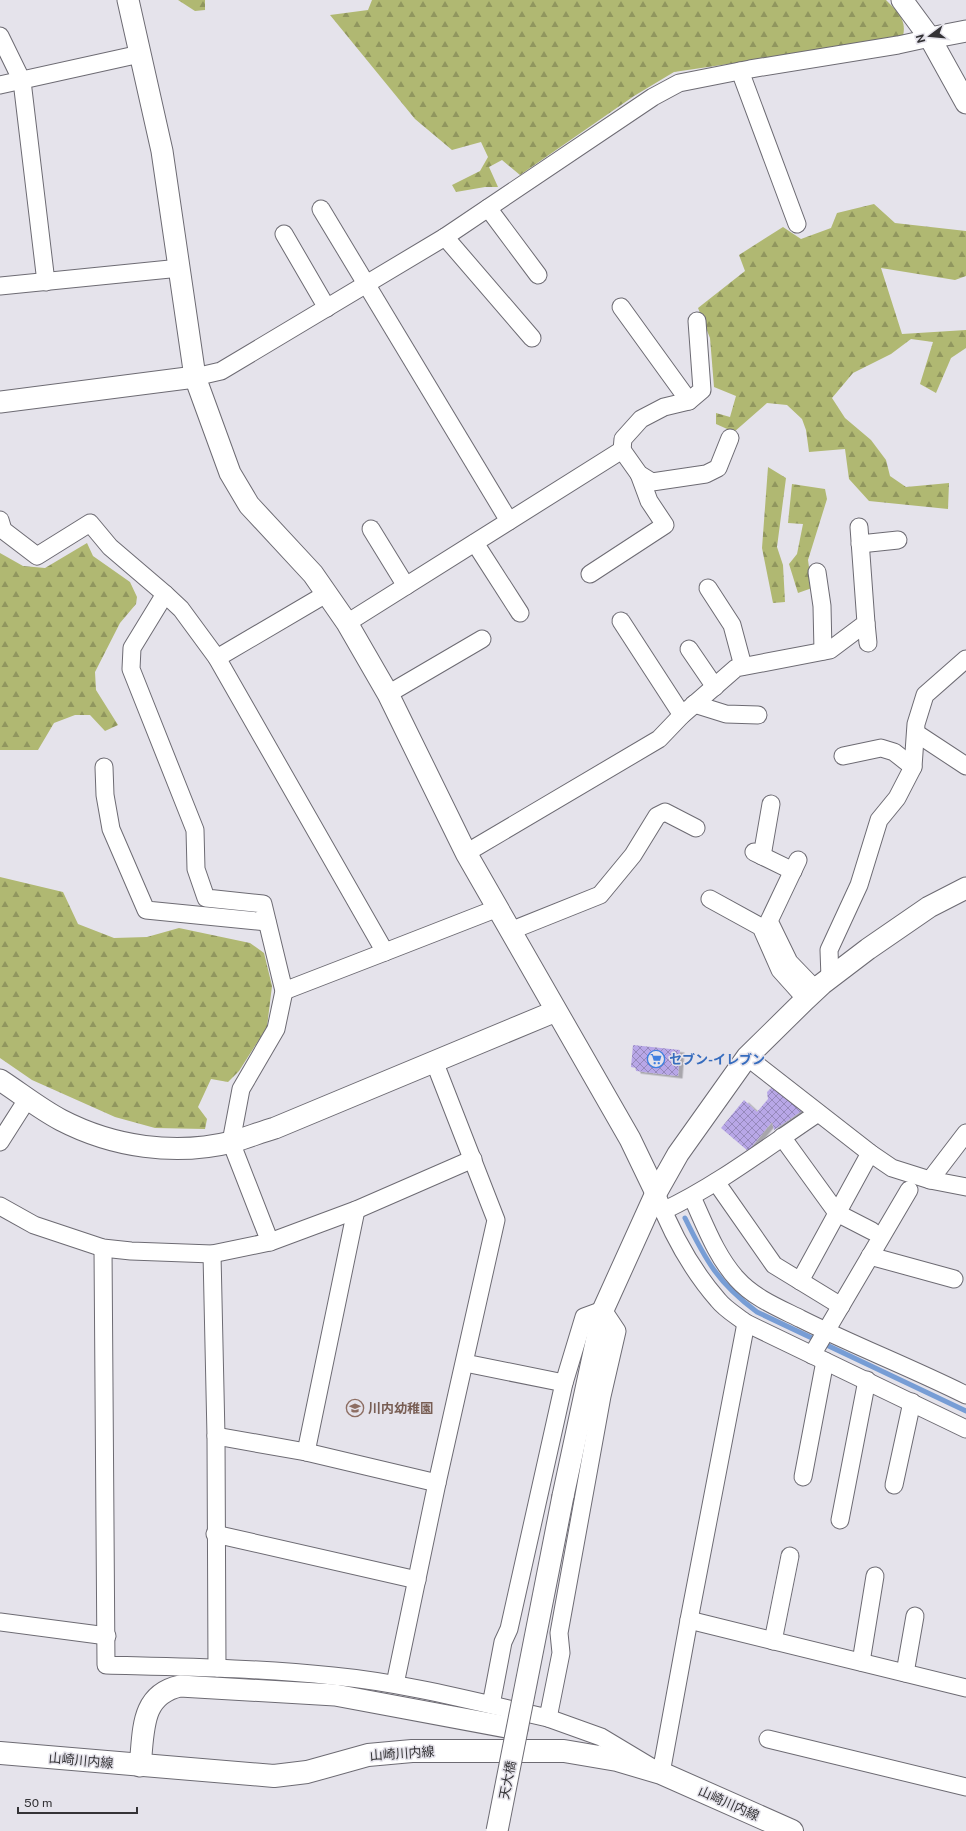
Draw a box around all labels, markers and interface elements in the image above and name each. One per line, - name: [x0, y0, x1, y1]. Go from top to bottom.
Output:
- north arrow: [910, 16, 950, 56]
- text: N: [913, 33, 927, 45]
- supermarket icon: セブン-イレブン: [646, 1049, 666, 1069]
- place label: セブン-イレブン: [669, 1052, 765, 1067]
- school or university icon: 川内幼稚園: [345, 1398, 365, 1418]
- place label: 川内幼稚園: [368, 1401, 433, 1416]
- street label: 山崎川内線: [369, 1744, 435, 1763]
- street label: 山崎川内線: [48, 1750, 114, 1771]
- street label: 天大橋: [496, 1760, 519, 1801]
- street label: 山崎川内線: [696, 1783, 762, 1824]
- scale bar: [18, 1789, 137, 1815]
- text: 50 m: [24, 1796, 52, 1810]

